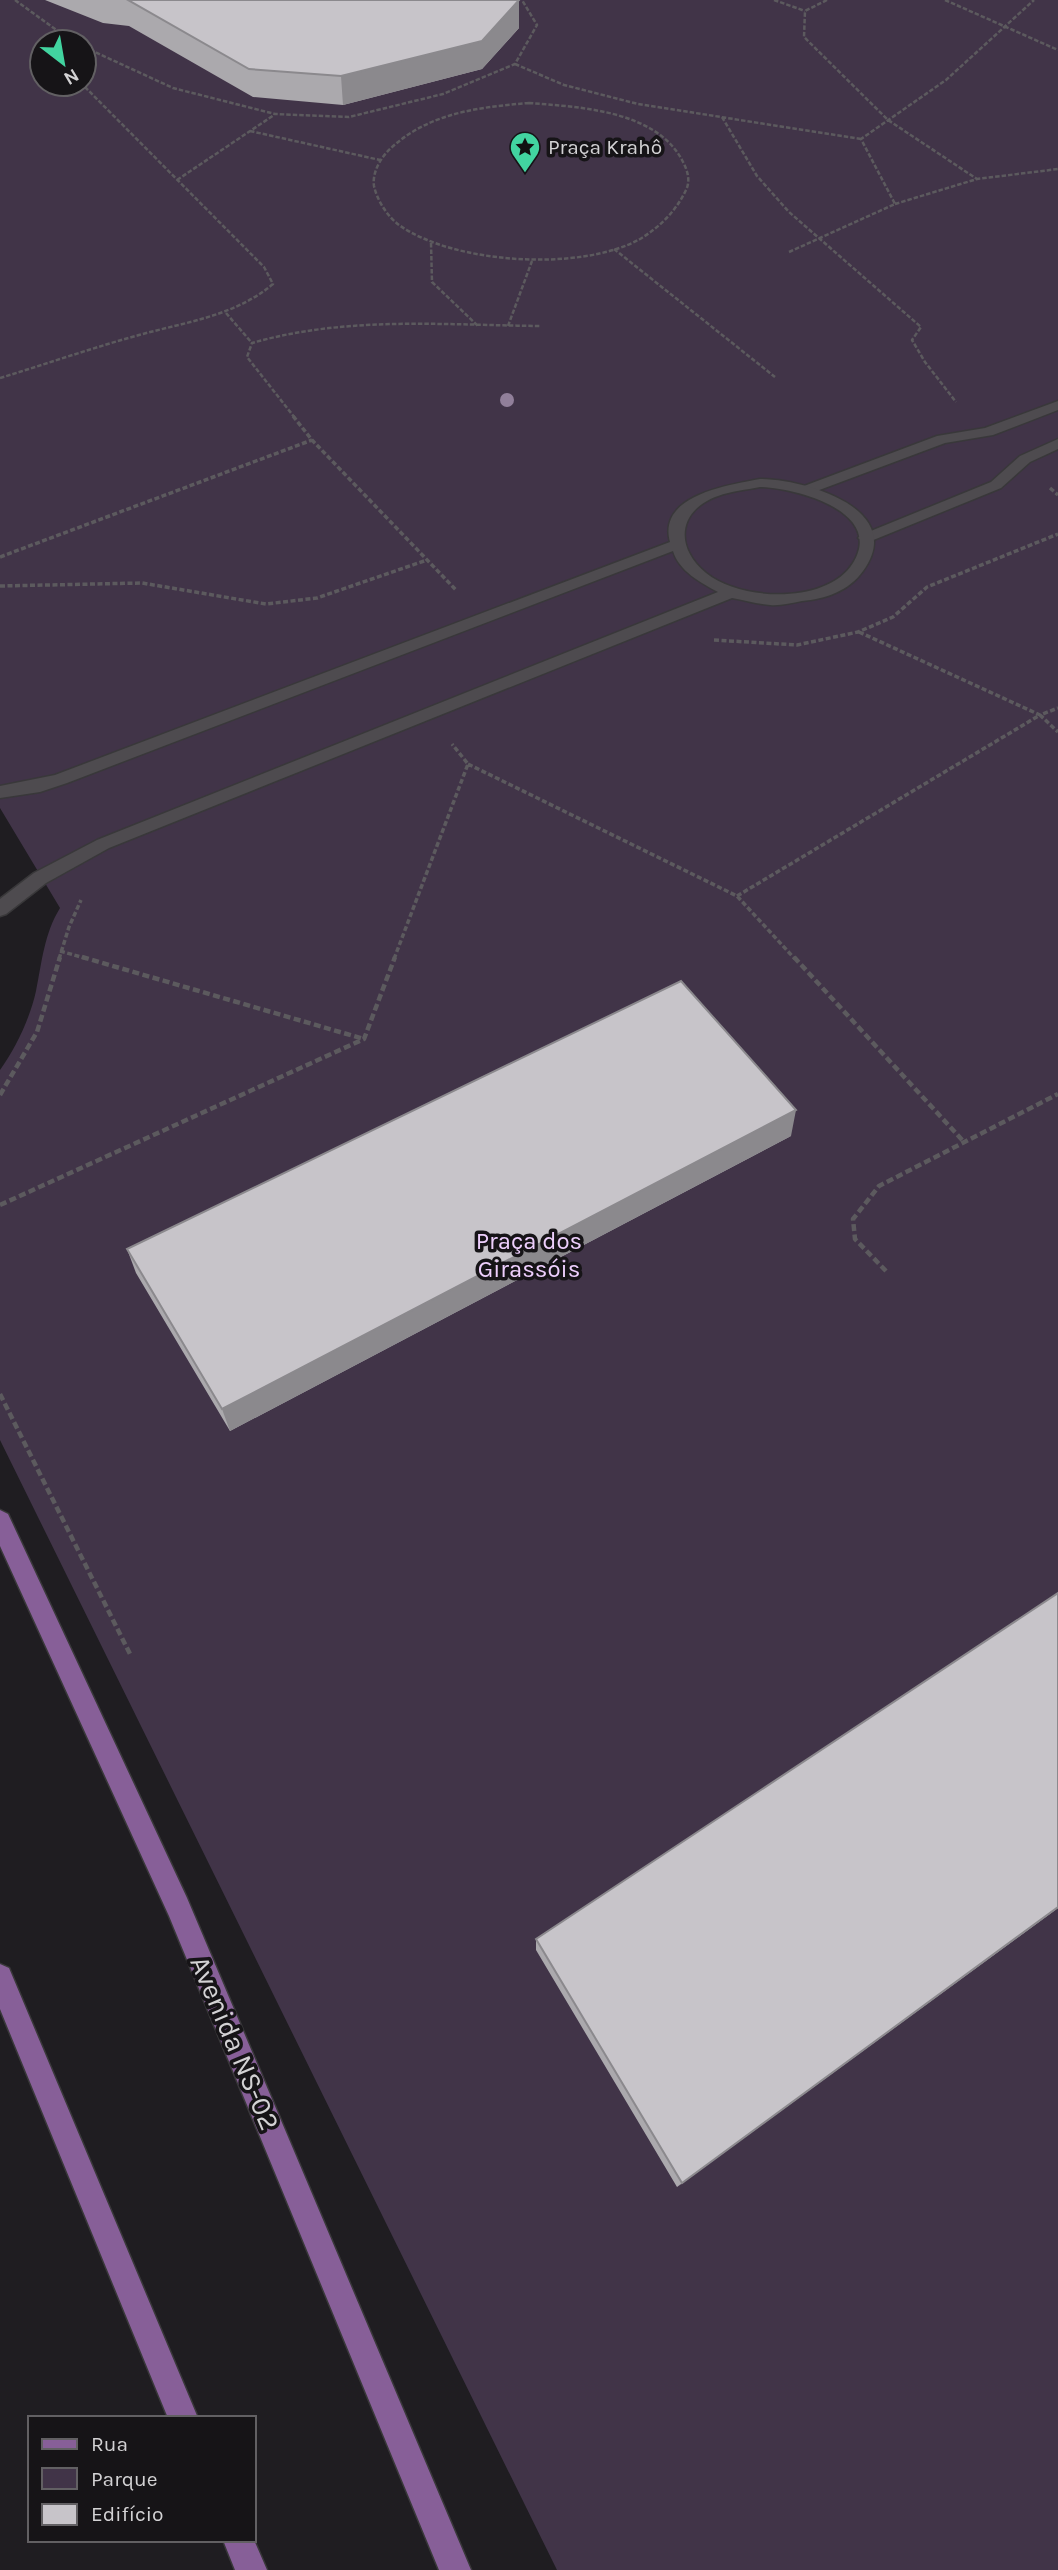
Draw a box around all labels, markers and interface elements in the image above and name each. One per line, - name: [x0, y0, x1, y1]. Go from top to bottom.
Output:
- north arrow: [28, 28, 98, 98]
- text: N: [60, 64, 83, 90]
- place icon: Praça Krahô: [508, 130, 542, 174]
- place label: Praça Krahô: [548, 135, 662, 159]
- park label: Praça dos Girassóis: [476, 1227, 582, 1283]
- street label: Avenida NS-02: [183, 1951, 287, 2135]
- legend: [28, 2416, 256, 2542]
- text: Rua: [91, 2432, 128, 2456]
- text: Parque: [91, 2467, 158, 2491]
- text: Edifício: [91, 2502, 164, 2526]

